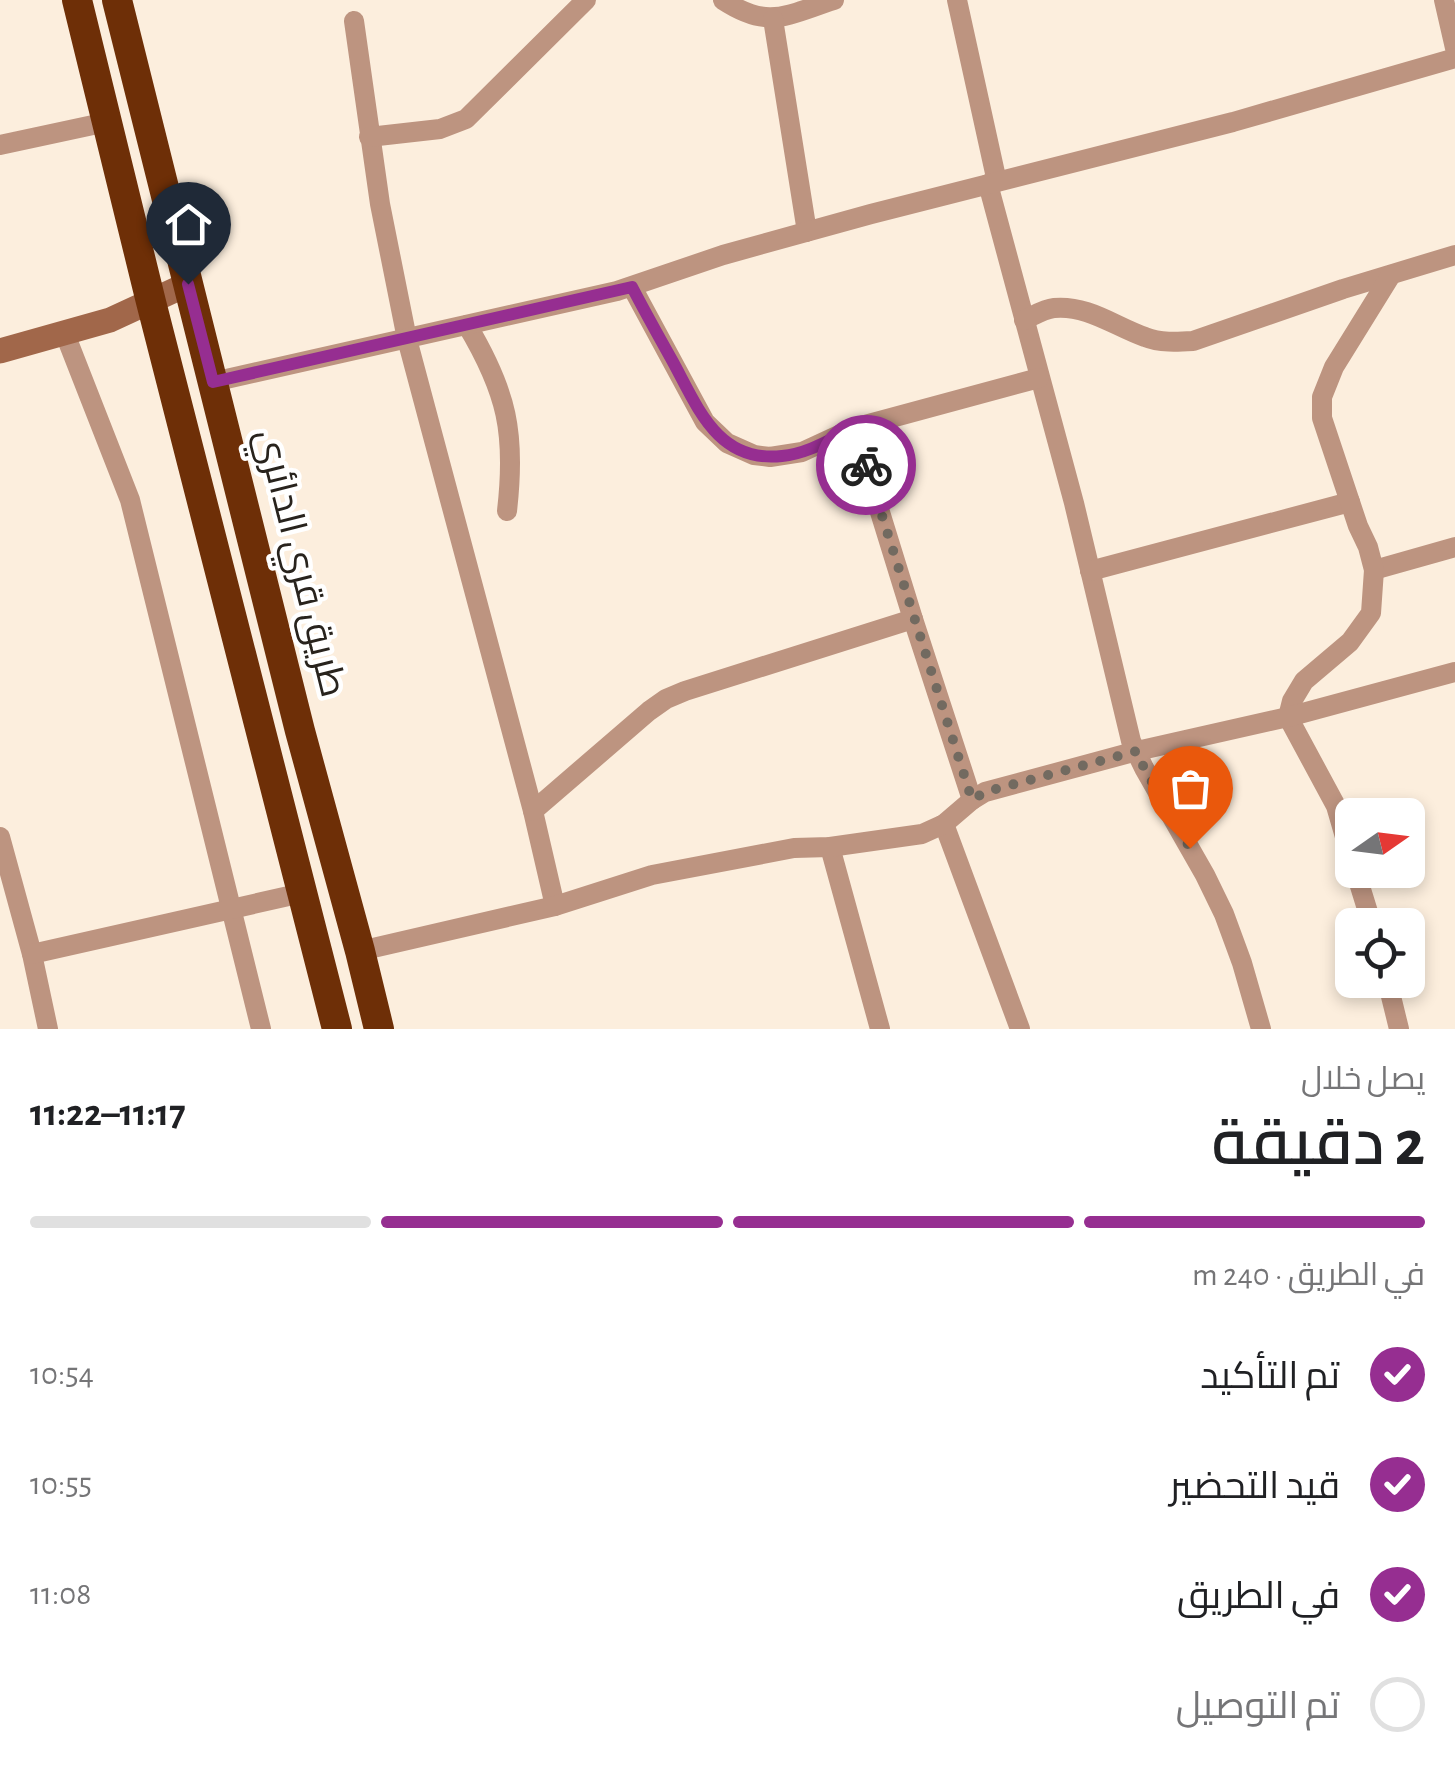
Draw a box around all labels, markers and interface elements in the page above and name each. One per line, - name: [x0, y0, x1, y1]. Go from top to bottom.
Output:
- pin: [146, 182, 231, 285]
- icon: home: [161, 197, 216, 252]
- courier: [816, 415, 916, 515]
- street label: طريق قري الدائري: [241, 425, 352, 703]
- icon: bike: [839, 438, 894, 493]
- pin: [1148, 746, 1233, 849]
- icon: bag: [1163, 761, 1218, 816]
- north arrow: [1335, 798, 1425, 888]
- map controls: [1335, 798, 1425, 998]
- button: locate: [1335, 908, 1425, 998]
- text: يصل خلال: [1301, 1063, 1425, 1095]
- text: 11:17–11:22: [30, 1095, 186, 1133]
- text: 2 دقيقة: [1211, 1112, 1425, 1177]
- text: في الطريق · 240 m: [1192, 1259, 1425, 1291]
- icon: check: [1370, 1347, 1425, 1402]
- text: 10:54: [30, 1358, 94, 1390]
- text: تم التأكيد: [1200, 1358, 1340, 1396]
- icon: check: [1370, 1457, 1425, 1512]
- text: 10:55: [30, 1468, 92, 1500]
- text: قيد التحضير: [1169, 1468, 1340, 1506]
- icon: check: [1370, 1567, 1425, 1622]
- text: 11:08: [30, 1578, 91, 1610]
- text: في الطريق: [1177, 1578, 1340, 1616]
- text: تم التوصيل: [1176, 1688, 1340, 1726]

